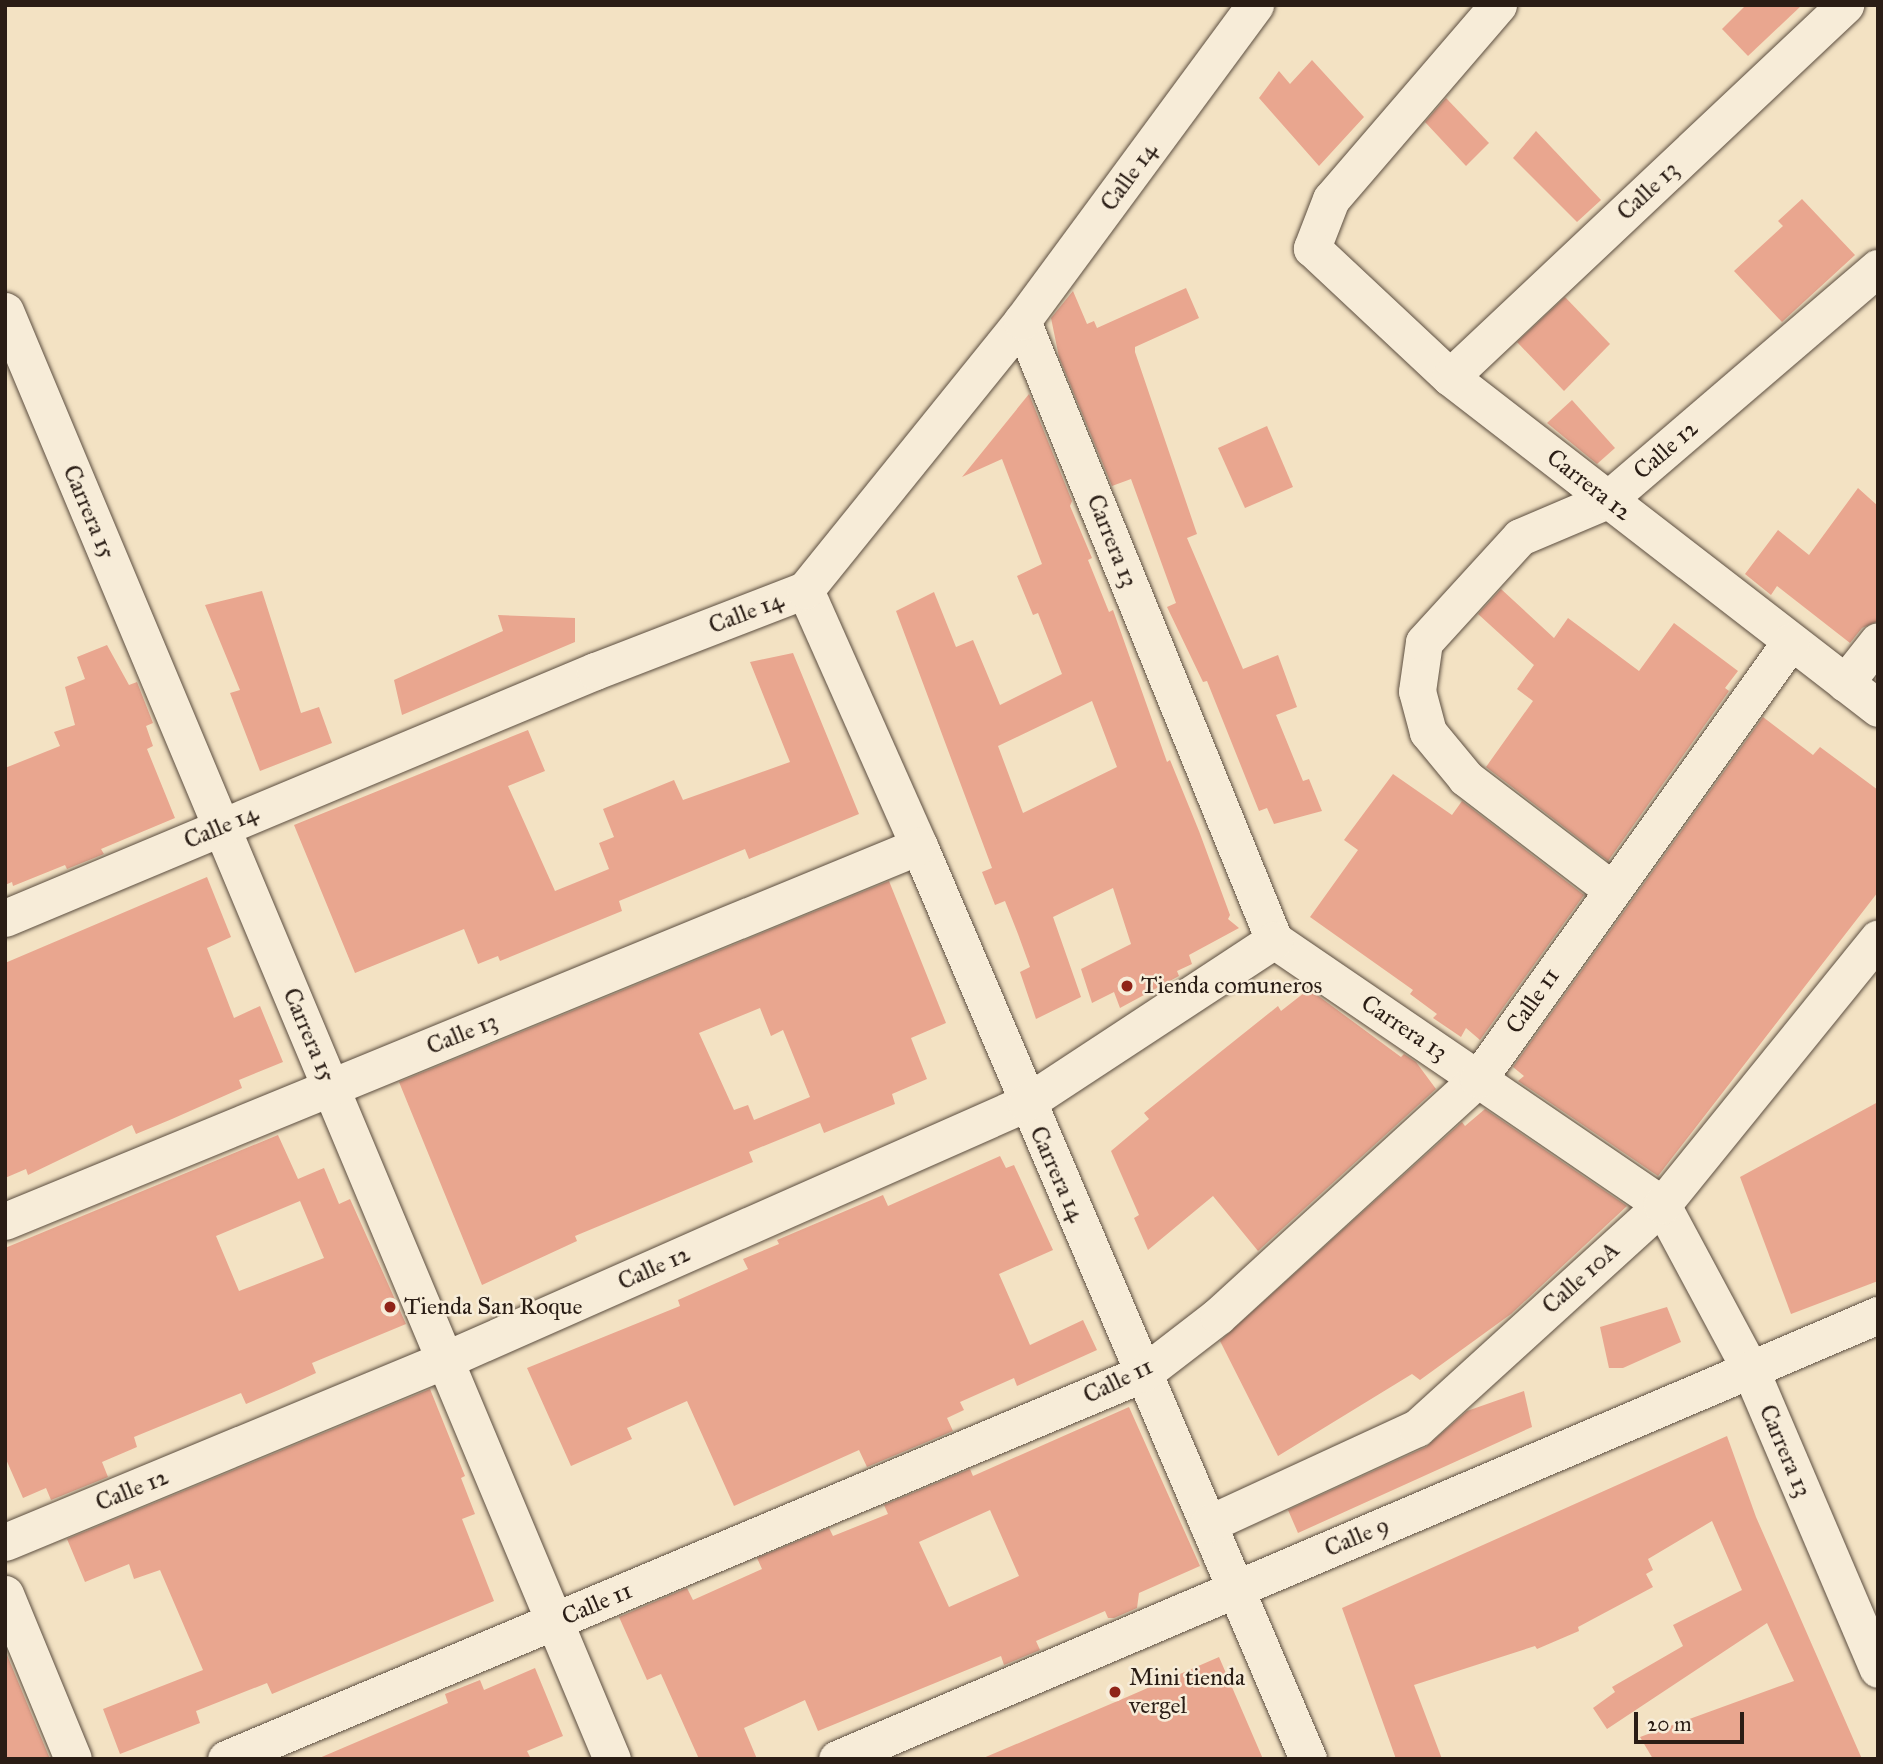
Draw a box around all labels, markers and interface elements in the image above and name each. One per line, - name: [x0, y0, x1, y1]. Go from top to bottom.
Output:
- street label: Calle 14: [1095, 137, 1163, 217]
- street label: Calle 13: [1611, 155, 1685, 227]
- street label: Calle 12: [1628, 414, 1704, 486]
- street label: Carrera 12: [1541, 443, 1637, 527]
- street label: Carrera 15: [56, 461, 122, 563]
- street label: Carrera 13: [1080, 490, 1144, 592]
- street label: Calle 14: [705, 586, 787, 640]
- street label: Calle 14: [180, 799, 262, 855]
- street label: Calle 11: [1500, 963, 1566, 1039]
- place label: Tienda comuneros: [1141, 972, 1322, 1000]
- marker: Tienda comuneros: [1119, 978, 1135, 994]
- street label: Carrera 15: [276, 984, 342, 1086]
- street label: Carrera 13: [1355, 989, 1453, 1067]
- street label: Calle 13: [422, 1007, 502, 1061]
- street label: Carrera 14: [1023, 1122, 1091, 1226]
- street label: Calle 10A: [1536, 1236, 1626, 1320]
- street label: Calle 12: [613, 1239, 695, 1297]
- place label: Tienda San Roque: [404, 1293, 583, 1321]
- marker: Tienda San Roque: [382, 1299, 398, 1315]
- street label: Calle 11: [1079, 1352, 1157, 1410]
- street label: Carrera 13: [1753, 1400, 1817, 1502]
- street label: Calle 12: [91, 1462, 173, 1518]
- street label: Calle 9: [1320, 1511, 1394, 1563]
- street label: Calle 11: [558, 1576, 636, 1632]
- place label: Mini tienda vergel: [1129, 1664, 1245, 1720]
- marker: Mini tienda vergel: [1107, 1684, 1123, 1700]
- scale bar: [1638, 1698, 1748, 1742]
- text: 20 m: [1647, 1711, 1692, 1737]

